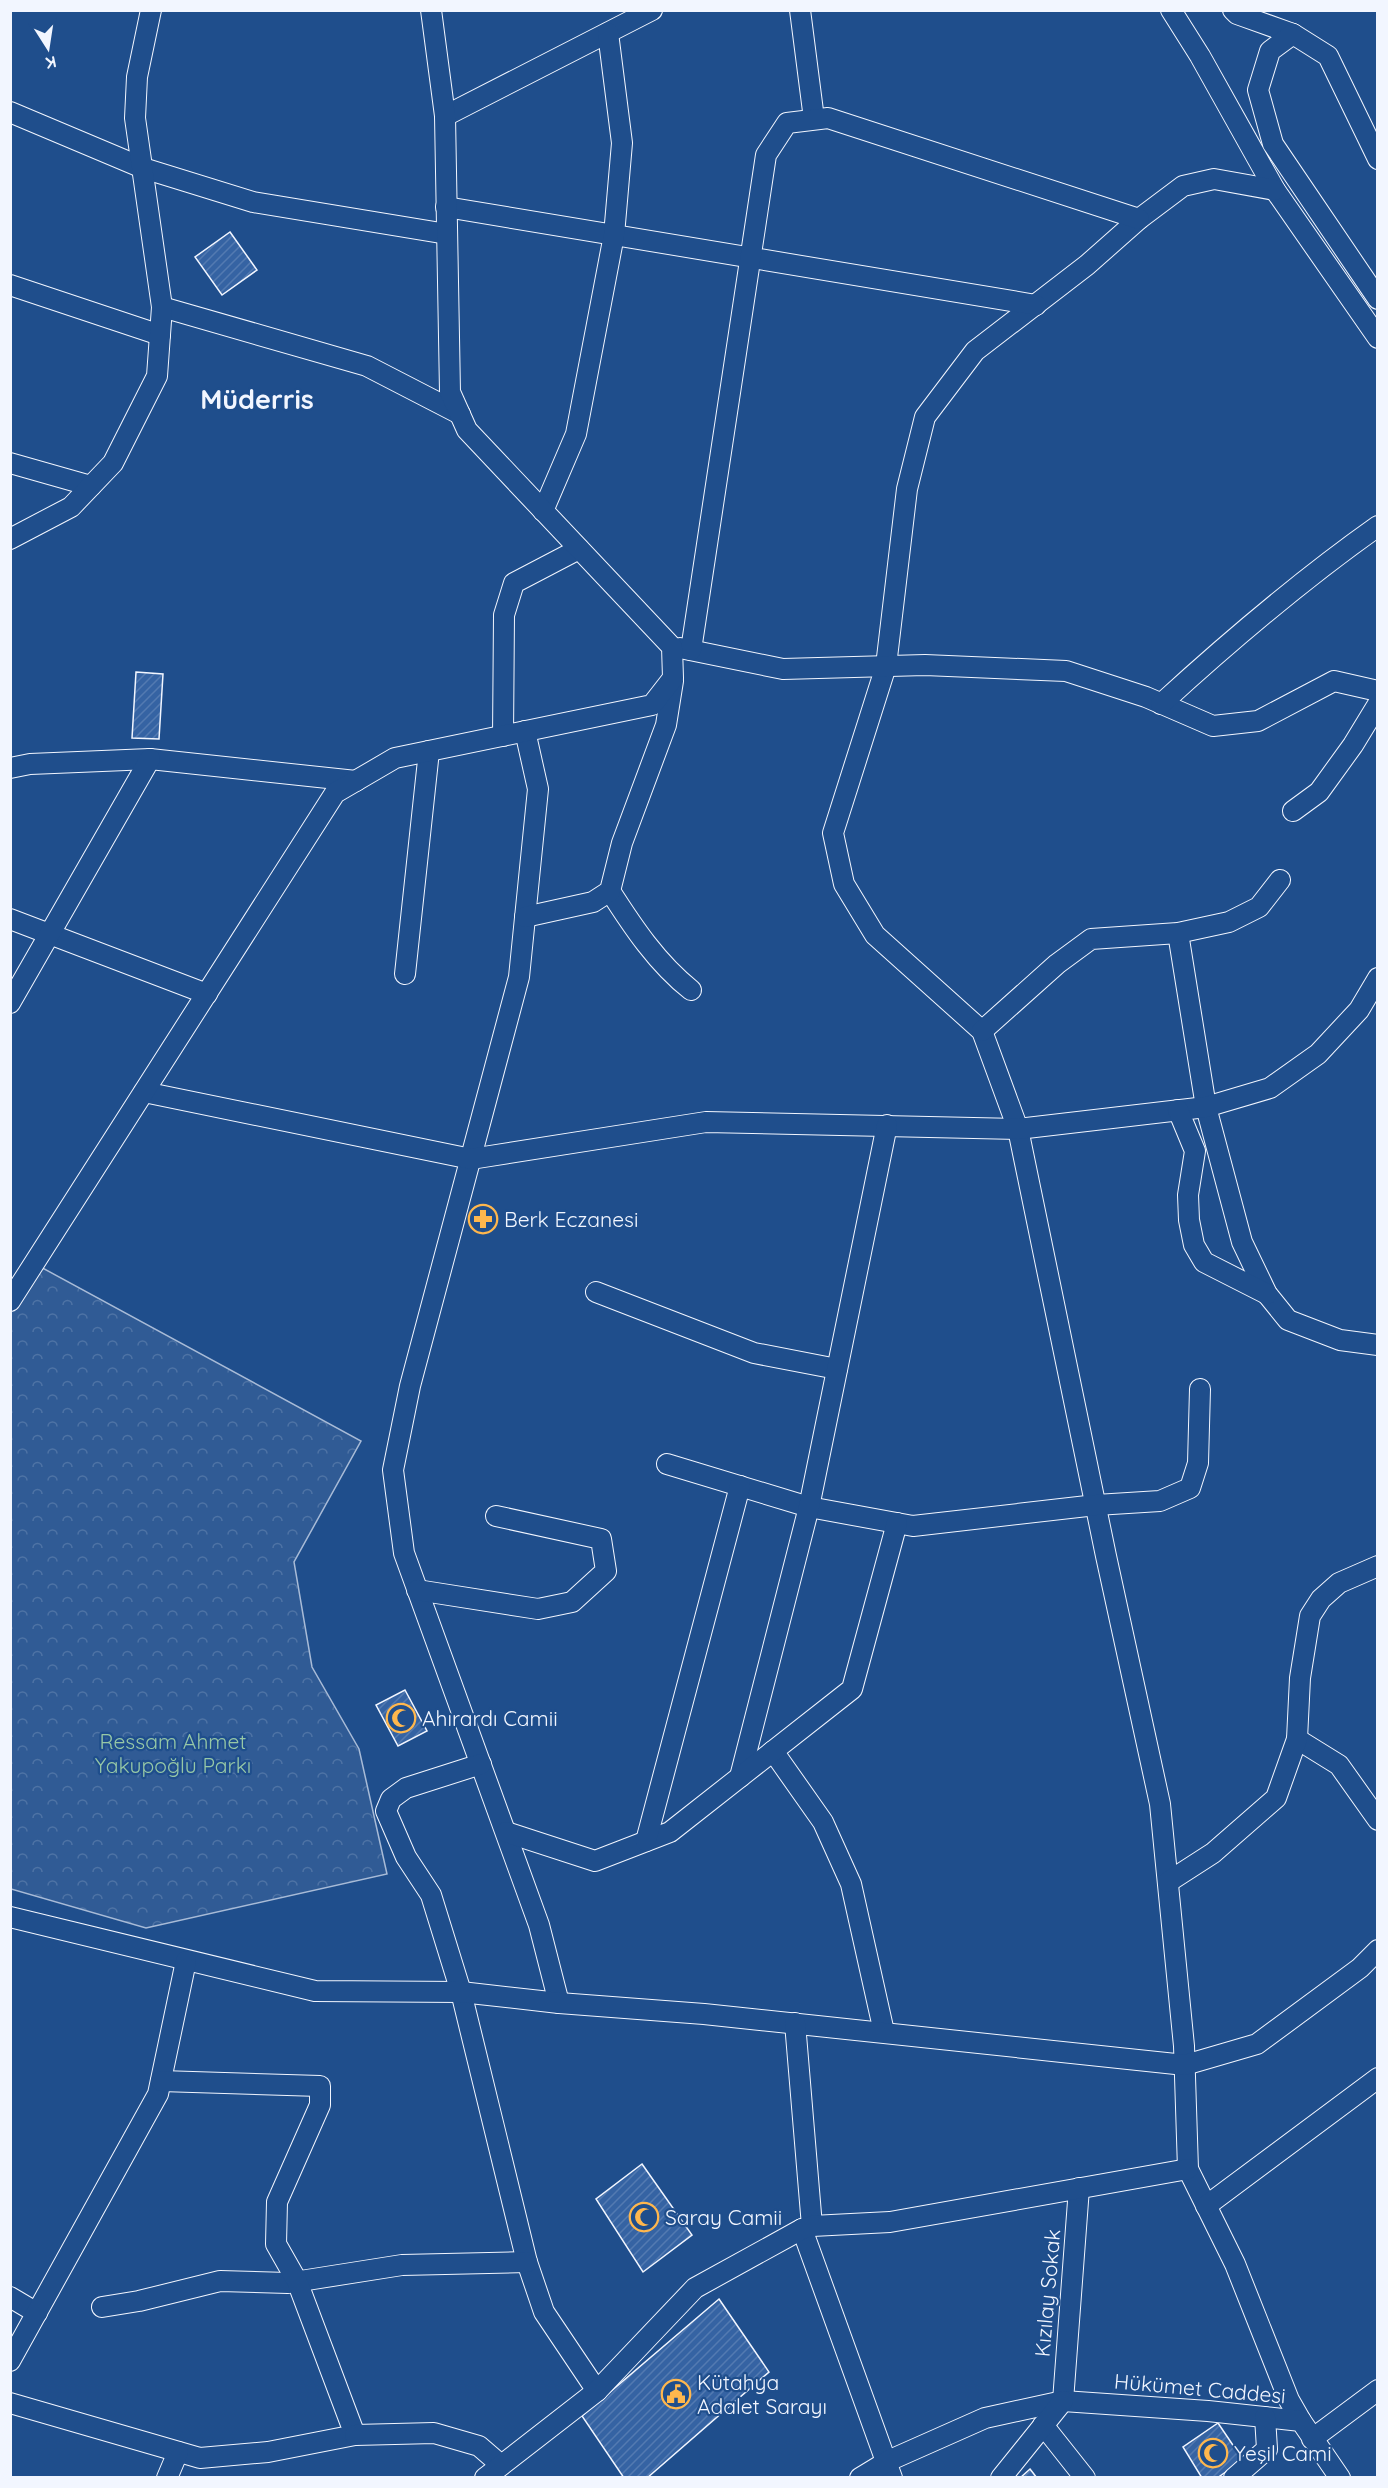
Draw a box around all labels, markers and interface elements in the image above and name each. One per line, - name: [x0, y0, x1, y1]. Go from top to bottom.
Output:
- north arrow: [18, 18, 78, 78]
- text: K: [44, 52, 58, 74]
- district label: Müderris: [200, 382, 314, 416]
- pharmacy icon: Berk Eczanesi: [467, 1203, 499, 1235]
- place label: Berk Eczanesi: [504, 1206, 638, 1232]
- mosque icon: Ahırardı Camii: [385, 1702, 417, 1734]
- place label: Ahırardı Camii: [422, 1705, 558, 1731]
- park label: Ressam Ahmet Yakupoğlu Parkı: [95, 1728, 251, 1778]
- mosque icon: Saray Camii: [628, 2201, 660, 2233]
- place label: Saray Camii: [665, 2204, 782, 2230]
- street label: Kızılay Sokak: [1028, 2228, 1066, 2358]
- street label: Hükümet Caddesi: [1113, 2368, 1287, 2408]
- place label: Kütahya Adalet Sarayı: [697, 2369, 827, 2419]
- public building icon: Kütahya Adalet Sarayı: [660, 2378, 692, 2410]
- mosque icon: Yeşil Cami: [1197, 2437, 1229, 2469]
- place label: Yeşil Cami: [1234, 2440, 1332, 2466]

